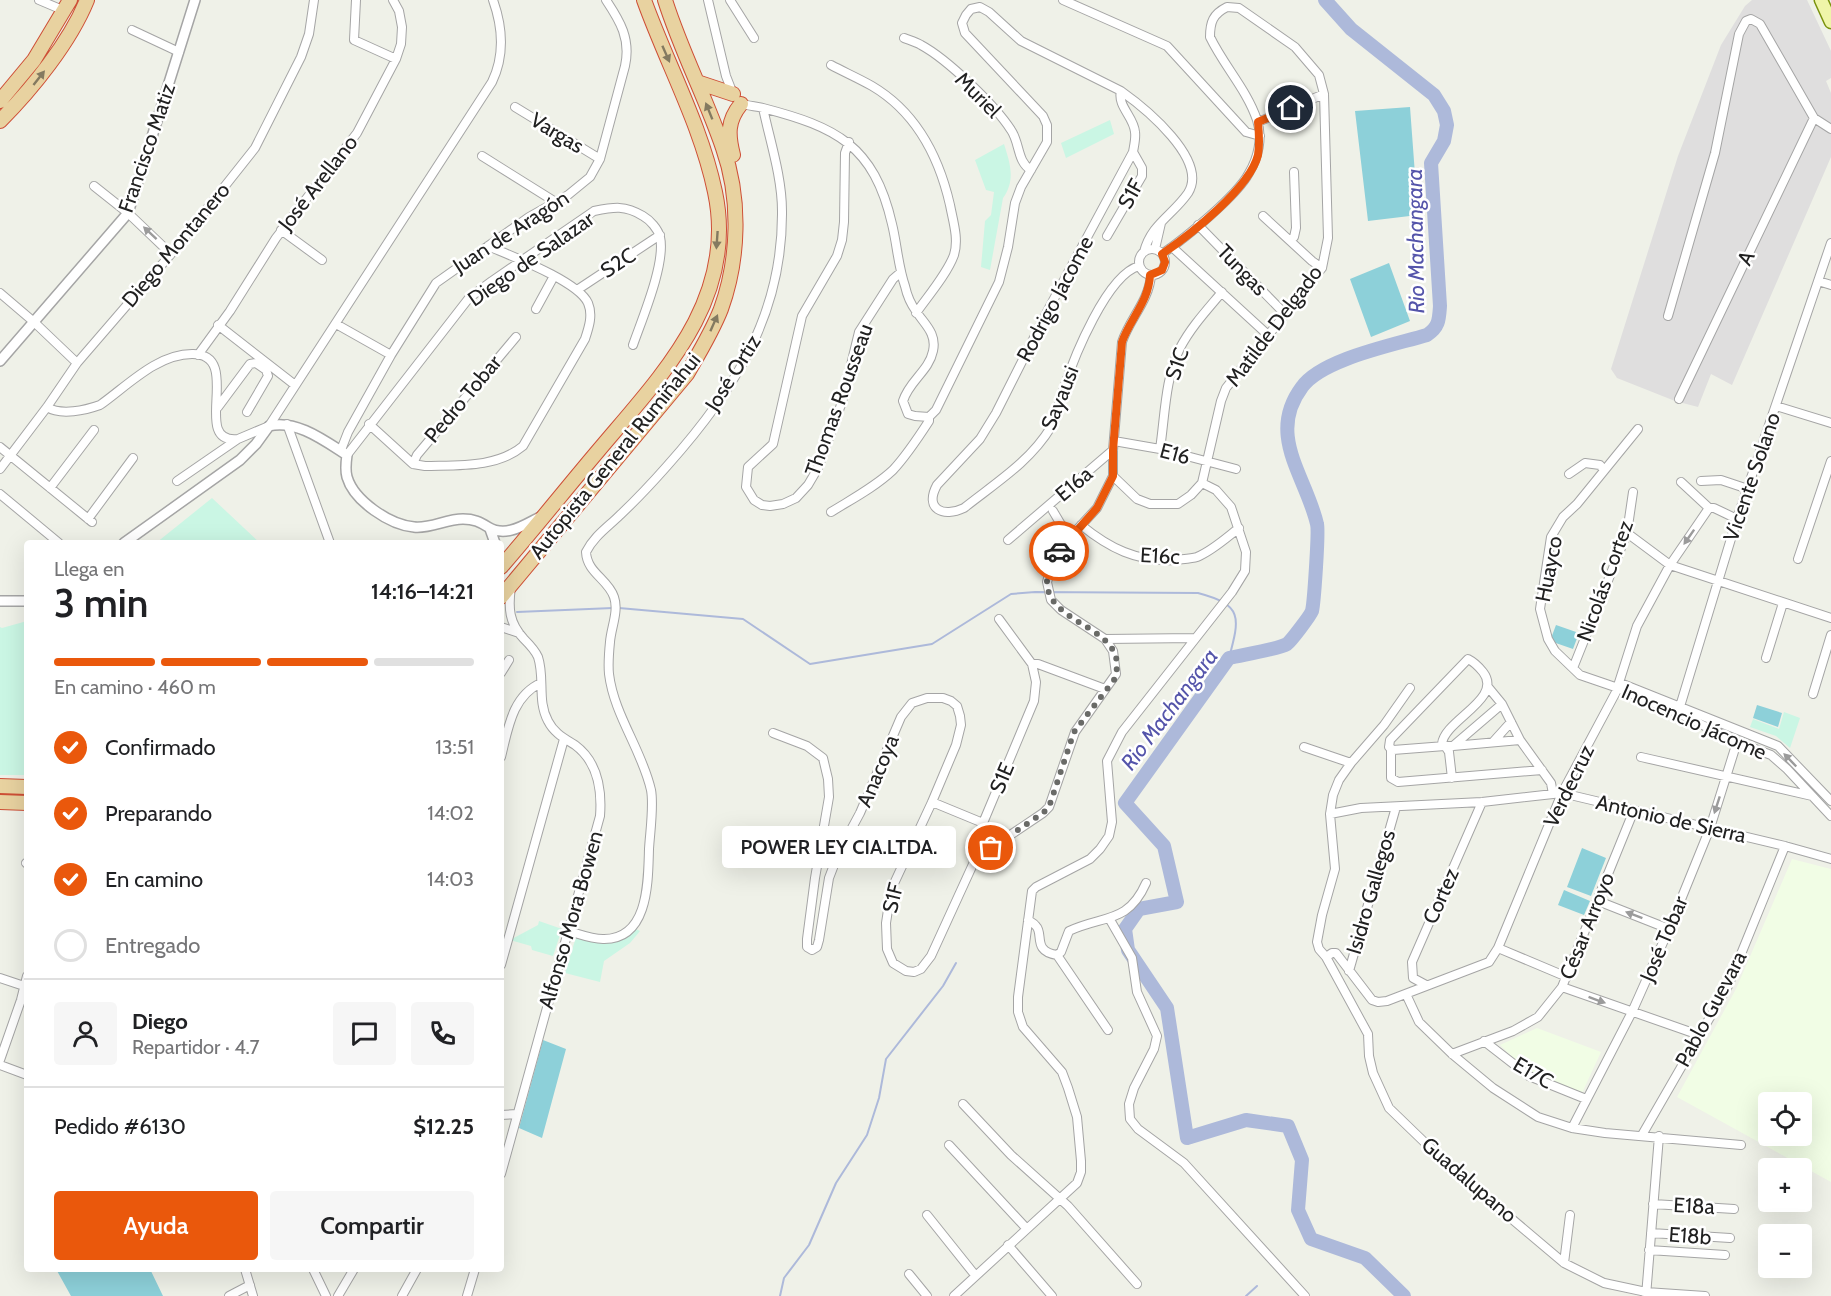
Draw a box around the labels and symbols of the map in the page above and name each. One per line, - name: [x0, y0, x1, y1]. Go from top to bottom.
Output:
- one-way arrow: [662, 45, 671, 63]
- street label: Muriel: [950, 67, 1007, 123]
- one-way arrow: [32, 70, 44, 85]
- street label: Francisco Matiz: [113, 80, 180, 216]
- pin: [1265, 82, 1316, 133]
- one-way arrow: [703, 101, 713, 119]
- street label: Vargas: [526, 107, 589, 158]
- street label: José Arellano: [272, 130, 363, 236]
- water label: Rio Machangara: [1401, 168, 1430, 314]
- street label: S1F: [1112, 175, 1149, 213]
- street label: Diego Montanero: [116, 177, 235, 312]
- street label: Juan de Aragón: [447, 185, 573, 279]
- street label: Diego de Salazar: [463, 206, 599, 311]
- one-way arrow: [143, 227, 157, 241]
- one-way arrow: [713, 231, 722, 250]
- street label: Rodrigo Jácome: [1011, 231, 1098, 366]
- street label: Tungas: [1212, 239, 1273, 301]
- street label: S2C: [596, 242, 640, 283]
- street label: A: [1731, 246, 1760, 269]
- street label: Matilde Delgado: [1220, 260, 1327, 391]
- one-way arrow: [710, 315, 719, 332]
- street label: Thomas Rousseau: [799, 320, 878, 479]
- street label: José Ortiz: [699, 330, 766, 416]
- street label: S1C: [1159, 345, 1194, 383]
- street label: Autopista General Rumiñahui: [524, 348, 705, 564]
- street label: Pedro Tobar: [419, 350, 507, 447]
- street label: Sayausi: [1035, 362, 1084, 433]
- street label: Vicente Solano: [1718, 409, 1785, 545]
- street label: E16: [1157, 438, 1193, 470]
- street label: E16a: [1050, 461, 1097, 506]
- street label: Nicolás Cortez: [1571, 517, 1638, 645]
- courier: [1029, 521, 1089, 581]
- one-way arrow: [1683, 528, 1695, 544]
- street label: Huayco: [1530, 534, 1567, 604]
- street label: E16c: [1139, 542, 1181, 569]
- water label: Rio Machangara: [1115, 643, 1224, 775]
- street label: Inocencio Jácome: [1618, 678, 1771, 765]
- street label: Anacoya: [851, 731, 904, 811]
- street label: Verdecruz: [1538, 741, 1599, 831]
- one-way arrow: [1783, 752, 1797, 767]
- street label: S1E: [984, 759, 1019, 797]
- street label: Antonio de Sierra: [1594, 789, 1749, 848]
- one-way arrow: [1712, 796, 1721, 814]
- pin: [965, 822, 1016, 873]
- callout: POWER LEY CIA.LTDA.: [721, 827, 955, 869]
- street label: Isidro Gallegos: [1341, 827, 1400, 957]
- street label: Alfonso Mora Bowen: [533, 828, 608, 1012]
- street label: Cortez: [1417, 864, 1464, 928]
- street label: César Arroyo: [1554, 869, 1619, 983]
- street label: S1F: [877, 880, 908, 916]
- street label: José Tobar: [1634, 892, 1693, 986]
- one-way arrow: [1624, 910, 1642, 920]
- street label: Pablo Guevara: [1670, 947, 1751, 1071]
- one-way arrow: [1588, 995, 1606, 1005]
- street label: E17C: [1509, 1051, 1558, 1094]
- street label: Guadalupano: [1417, 1132, 1522, 1228]
- street label: E18a: [1673, 1192, 1715, 1219]
- street label: E18b: [1668, 1222, 1712, 1249]

